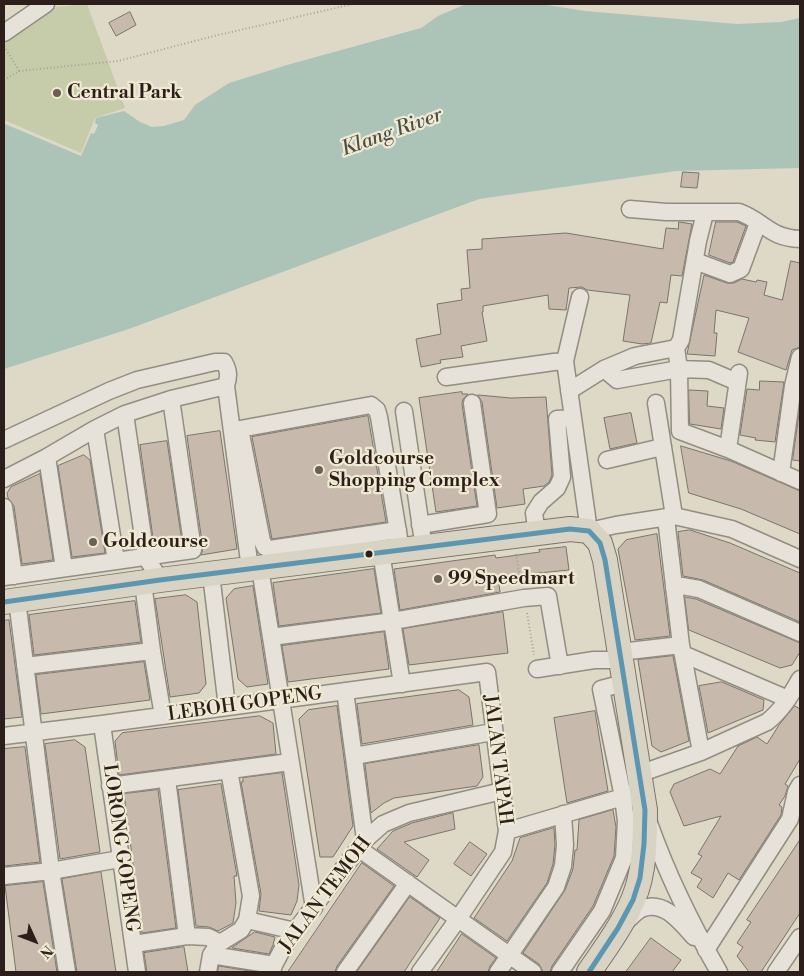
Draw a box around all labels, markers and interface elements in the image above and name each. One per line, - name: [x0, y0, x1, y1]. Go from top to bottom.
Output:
- place label: Central Park: [67, 82, 182, 104]
- marker: Central Park: [51, 87, 63, 99]
- water label: Klang River: [338, 104, 446, 162]
- place label: Goldcourse Shopping Complex: [329, 448, 500, 492]
- marker: Goldcourse Shopping Complex: [313, 464, 325, 476]
- place label: Goldcourse: [103, 531, 208, 553]
- marker: Goldcourse: [87, 536, 99, 548]
- unlabelled marker: [364, 549, 374, 559]
- place label: 99 Speedmart: [448, 568, 575, 590]
- marker: 99 Speedmart: [432, 573, 444, 585]
- street label: LEBOH GOPENG: [166, 683, 324, 727]
- street label: JALAN TAPAH: [478, 694, 516, 826]
- street label: LORONG GOPENG: [97, 763, 143, 933]
- street label: JALAN TEMOH: [275, 833, 377, 957]
- north arrow: [10, 916, 60, 966]
- text: N: [36, 941, 56, 961]

